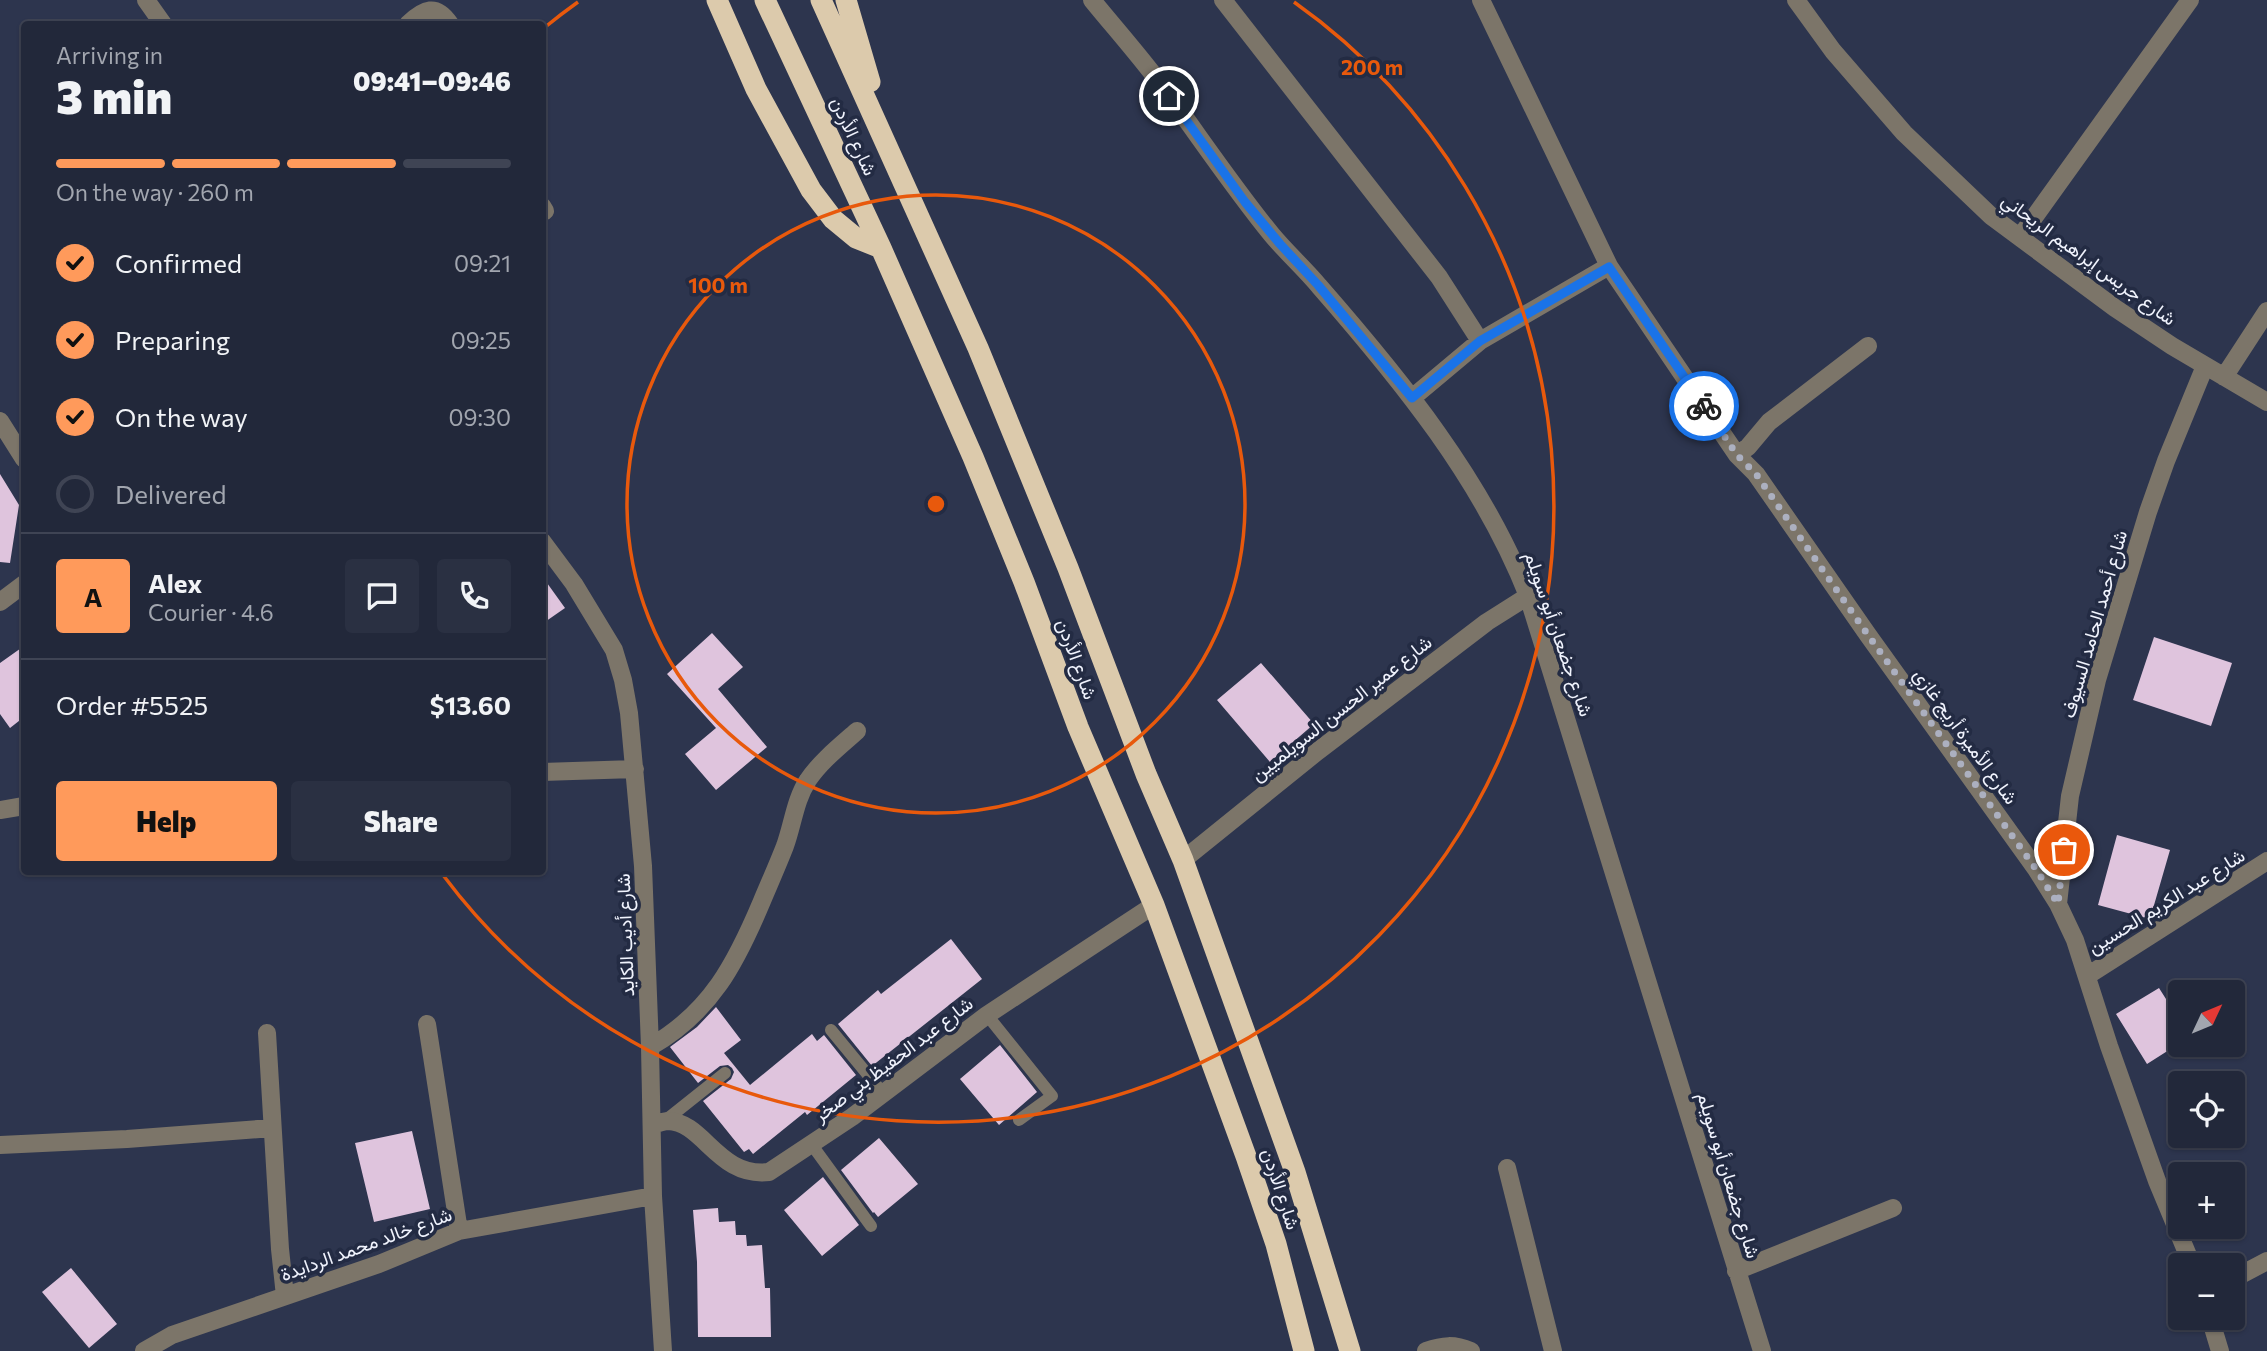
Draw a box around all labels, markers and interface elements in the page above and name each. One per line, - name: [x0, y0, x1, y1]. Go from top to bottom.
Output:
- text: Arriving in: [56, 41, 163, 69]
- text: 200 m: [1341, 54, 1403, 79]
- text: 09:41–09:46: [353, 65, 511, 96]
- pin: [1139, 66, 1199, 126]
- text: 3 min: [56, 67, 172, 123]
- icon: home: [1150, 77, 1188, 115]
- street label: شارع الأردن: [824, 93, 883, 180]
- text: On the way · 260 m: [56, 178, 254, 206]
- street label: شارع جريس إبراهيم الريحاني: [1995, 188, 2181, 334]
- icon: check: [56, 244, 94, 282]
- text: Confirmed: [115, 247, 242, 278]
- text: 09:21: [454, 249, 511, 277]
- text: 100 m: [688, 272, 748, 297]
- icon: check: [56, 321, 94, 359]
- text: Preparing: [115, 324, 230, 355]
- text: 09:25: [451, 326, 511, 354]
- courier: [1669, 371, 1739, 441]
- icon: bike: [1685, 387, 1723, 425]
- icon: check: [56, 398, 94, 436]
- text: On the way: [115, 401, 248, 432]
- text: 09:30: [448, 403, 511, 431]
- text: Delivered: [115, 478, 226, 509]
- centre of rings: [924, 492, 948, 516]
- street label: شارع أحمد الحامد السيوف: [2056, 527, 2133, 721]
- street label: شارع جضعان أبو سويلم: [1519, 548, 1598, 720]
- button: chat: [345, 559, 419, 633]
- button: phone: [437, 559, 511, 633]
- text: Alex: [148, 567, 202, 598]
- text: A: [84, 581, 102, 612]
- text: Courier · 4.6: [148, 598, 274, 626]
- street label: شارع الأردن: [1050, 615, 1103, 703]
- street label: شارع عمير الحسن السويلميين: [1246, 630, 1437, 787]
- street label: شارع الأميرة أريج غازي: [1905, 663, 2023, 811]
- text: Order #5525: [56, 689, 208, 720]
- text: $13.60: [430, 689, 511, 720]
- button: Help: [56, 781, 277, 861]
- button: Share: [291, 781, 511, 861]
- pin: [2034, 820, 2094, 880]
- icon: bag: [2045, 831, 2083, 869]
- street label: شارع عبد الكريم الحسين: [2083, 843, 2250, 960]
- street label: شارع أديب الكايد: [611, 873, 640, 997]
- north arrow: [2168, 980, 2245, 1057]
- map controls: [2168, 980, 2245, 1330]
- street label: شارع عبد الحفيظ بني صخر: [808, 991, 980, 1131]
- button: locate: [2168, 1071, 2245, 1148]
- street label: شارع جضعان أبو سويلم: [1691, 1089, 1766, 1261]
- street label: شارع الأردن: [1256, 1145, 1305, 1233]
- button: +: [2168, 1162, 2245, 1239]
- street label: شارع خالد محمد الردايدة: [277, 1202, 455, 1287]
- button: −: [2168, 1253, 2245, 1330]

